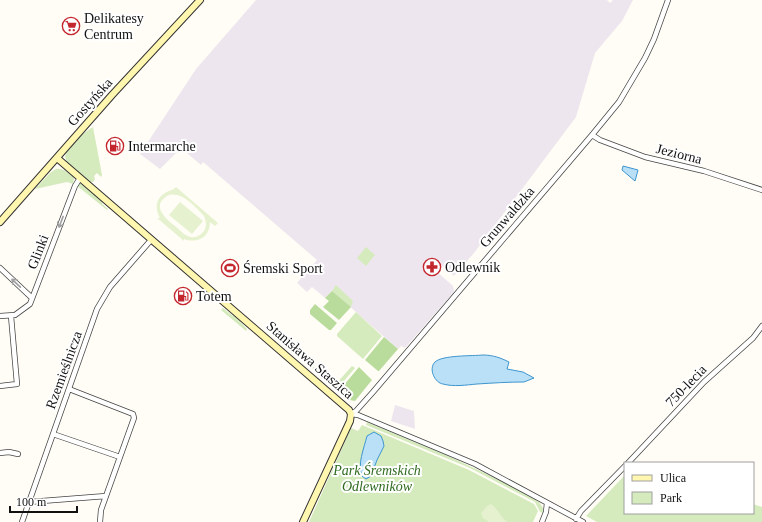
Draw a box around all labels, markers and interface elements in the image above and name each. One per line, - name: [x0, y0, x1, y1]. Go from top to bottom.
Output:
- place label: Delikatesy Centrum: [84, 11, 144, 42]
- supermarket icon: Delikatesy Centrum: [61, 16, 81, 36]
- street label: Gostyńska: [65, 74, 116, 129]
- fuel station icon: Intermarche: [105, 136, 125, 156]
- place label: Intermarche: [128, 139, 196, 154]
- street label: Jeziorna: [655, 141, 704, 167]
- street label: Grunwaldzka: [477, 183, 538, 250]
- one-way arrow: [56, 216, 64, 228]
- street label: Glinki: [25, 233, 51, 271]
- pharmacy icon: Odlewnik: [422, 257, 442, 277]
- sports icon: Śremski Sport: [220, 258, 240, 278]
- place label: Śremski Sport: [243, 260, 323, 276]
- place label: Odlewnik: [445, 260, 500, 275]
- one-way arrow: [11, 278, 21, 288]
- fuel station icon: Totem: [173, 286, 193, 306]
- place label: Totem: [196, 289, 232, 304]
- street label: Stanisława Staszica: [264, 318, 357, 402]
- street label: Rzemieślnicza: [43, 328, 85, 411]
- street label: 750-lecia: [663, 361, 710, 410]
- park label: Park Śremskich Odlewników: [332, 462, 421, 494]
- legend: [624, 462, 754, 514]
- text: Ulica: [660, 471, 687, 485]
- scale bar: [10, 488, 77, 514]
- text: Park: [660, 491, 682, 505]
- text: 100 m: [16, 495, 47, 509]

